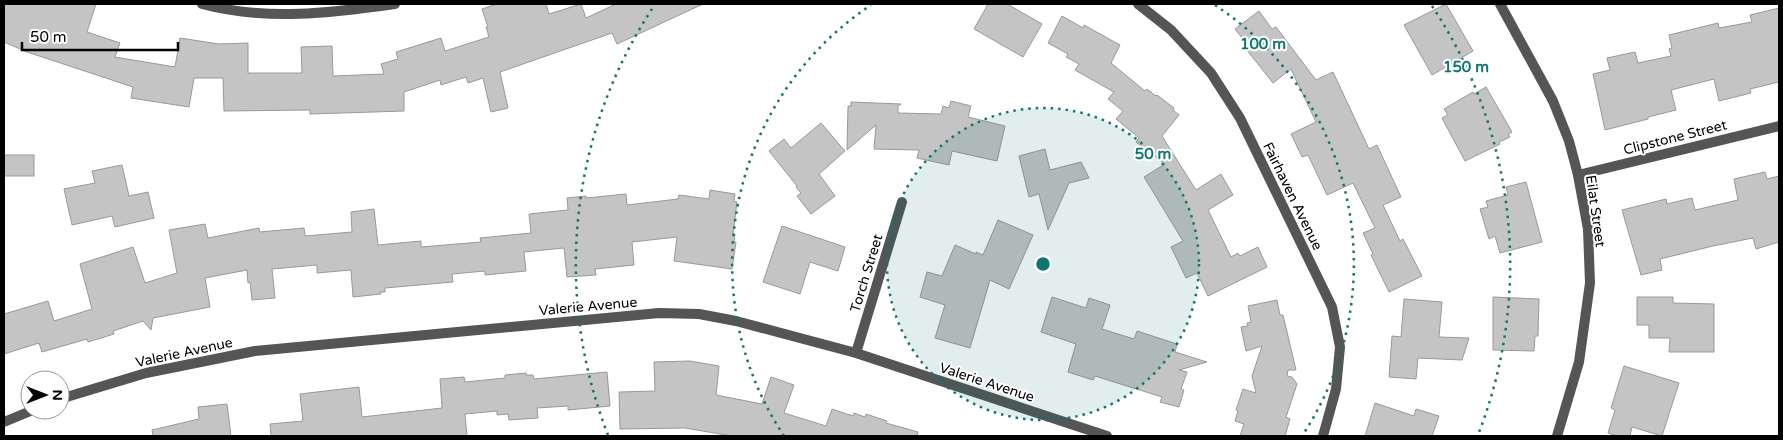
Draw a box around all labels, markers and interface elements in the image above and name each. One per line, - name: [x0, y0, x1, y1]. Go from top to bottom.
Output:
- scale bar: [22, 20, 179, 52]
- text: 50 m: [30, 28, 67, 46]
- text: 100 m: [1240, 35, 1286, 53]
- text: 150 m: [1443, 58, 1489, 76]
- street label: Clipstone Street: [1622, 116, 1729, 159]
- street label: Fairhaven Avenue: [1259, 139, 1326, 253]
- text: 50 m: [1135, 145, 1171, 163]
- street label: Eilat Street: [1582, 174, 1609, 249]
- street label: Torch Street: [847, 231, 887, 314]
- centre of rings: [1034, 255, 1052, 273]
- street label: Valerie Avenue: [538, 294, 638, 319]
- street label: Valerie Avenue: [134, 334, 234, 371]
- street label: Valerie Avenue: [937, 359, 1036, 406]
- north arrow: [20, 370, 70, 420]
- text: N: [49, 389, 66, 401]

